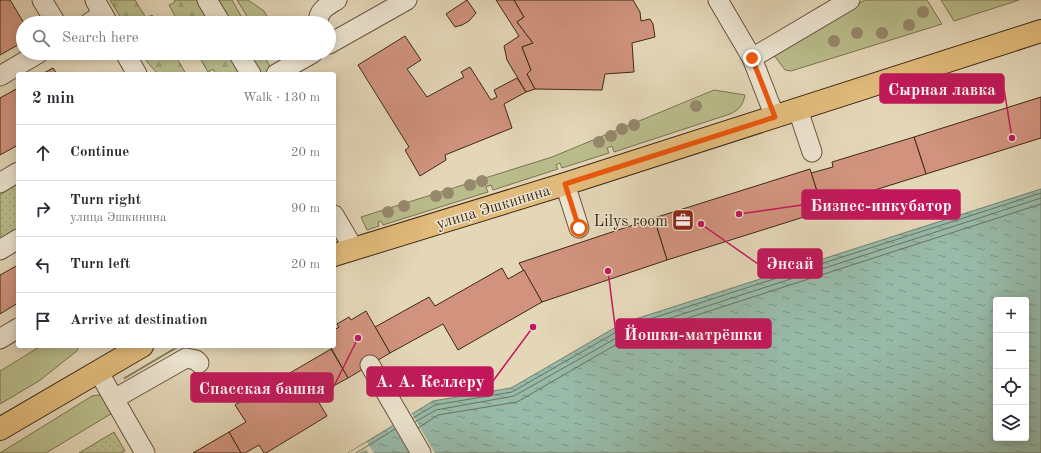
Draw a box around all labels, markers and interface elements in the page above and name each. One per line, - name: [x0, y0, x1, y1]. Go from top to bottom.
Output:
- search box: [16, 16, 336, 60]
- icon: search: [30, 27, 52, 49]
- text: Search here: [62, 31, 139, 46]
- route end: [743, 49, 761, 67]
- callout: Сырная лавка: [880, 74, 1004, 103]
- text: Сырная лавка: [888, 82, 996, 99]
- text: 2 min: [32, 90, 75, 107]
- text: Walk · 130 m: [243, 91, 320, 104]
- icon: ahead: [32, 142, 54, 164]
- text: Continue: [70, 145, 129, 160]
- text: 20 m: [291, 146, 320, 159]
- street label: улица Эшкинина: [435, 183, 553, 233]
- callout: Бизнес-инкубатор: [802, 190, 960, 219]
- text: Turn right: [70, 193, 141, 208]
- icon: right: [32, 198, 54, 220]
- text: Бизнес-инкубатор: [810, 198, 952, 215]
- text: 90 m: [291, 202, 320, 215]
- office icon: Lilys room: [670, 207, 696, 233]
- text: улица Эшкинина: [70, 211, 166, 224]
- place label: Lilys room: [594, 214, 668, 230]
- route start: [570, 219, 588, 237]
- callout: Энсай: [758, 249, 822, 278]
- icon: left: [32, 254, 54, 276]
- text: Энсай: [766, 256, 814, 273]
- text: Turn left: [70, 257, 130, 272]
- text: 20 m: [291, 258, 320, 271]
- map controls: [993, 297, 1029, 441]
- button: +: [993, 297, 1029, 333]
- icon: arrive: [32, 310, 54, 332]
- text: Arrive at destination: [70, 313, 208, 328]
- callout: Йошки-матрёшки: [616, 319, 771, 348]
- text: Йошки-матрёшки: [624, 324, 762, 344]
- button: −: [993, 333, 1029, 369]
- callout: А. А. Келлеру: [367, 367, 493, 396]
- button: locate: [993, 369, 1029, 405]
- callout: Спасская башня: [191, 373, 333, 402]
- text: А. А. Келлеру: [375, 374, 485, 391]
- text: Спасская башня: [199, 381, 325, 398]
- button: layers: [993, 405, 1029, 441]

